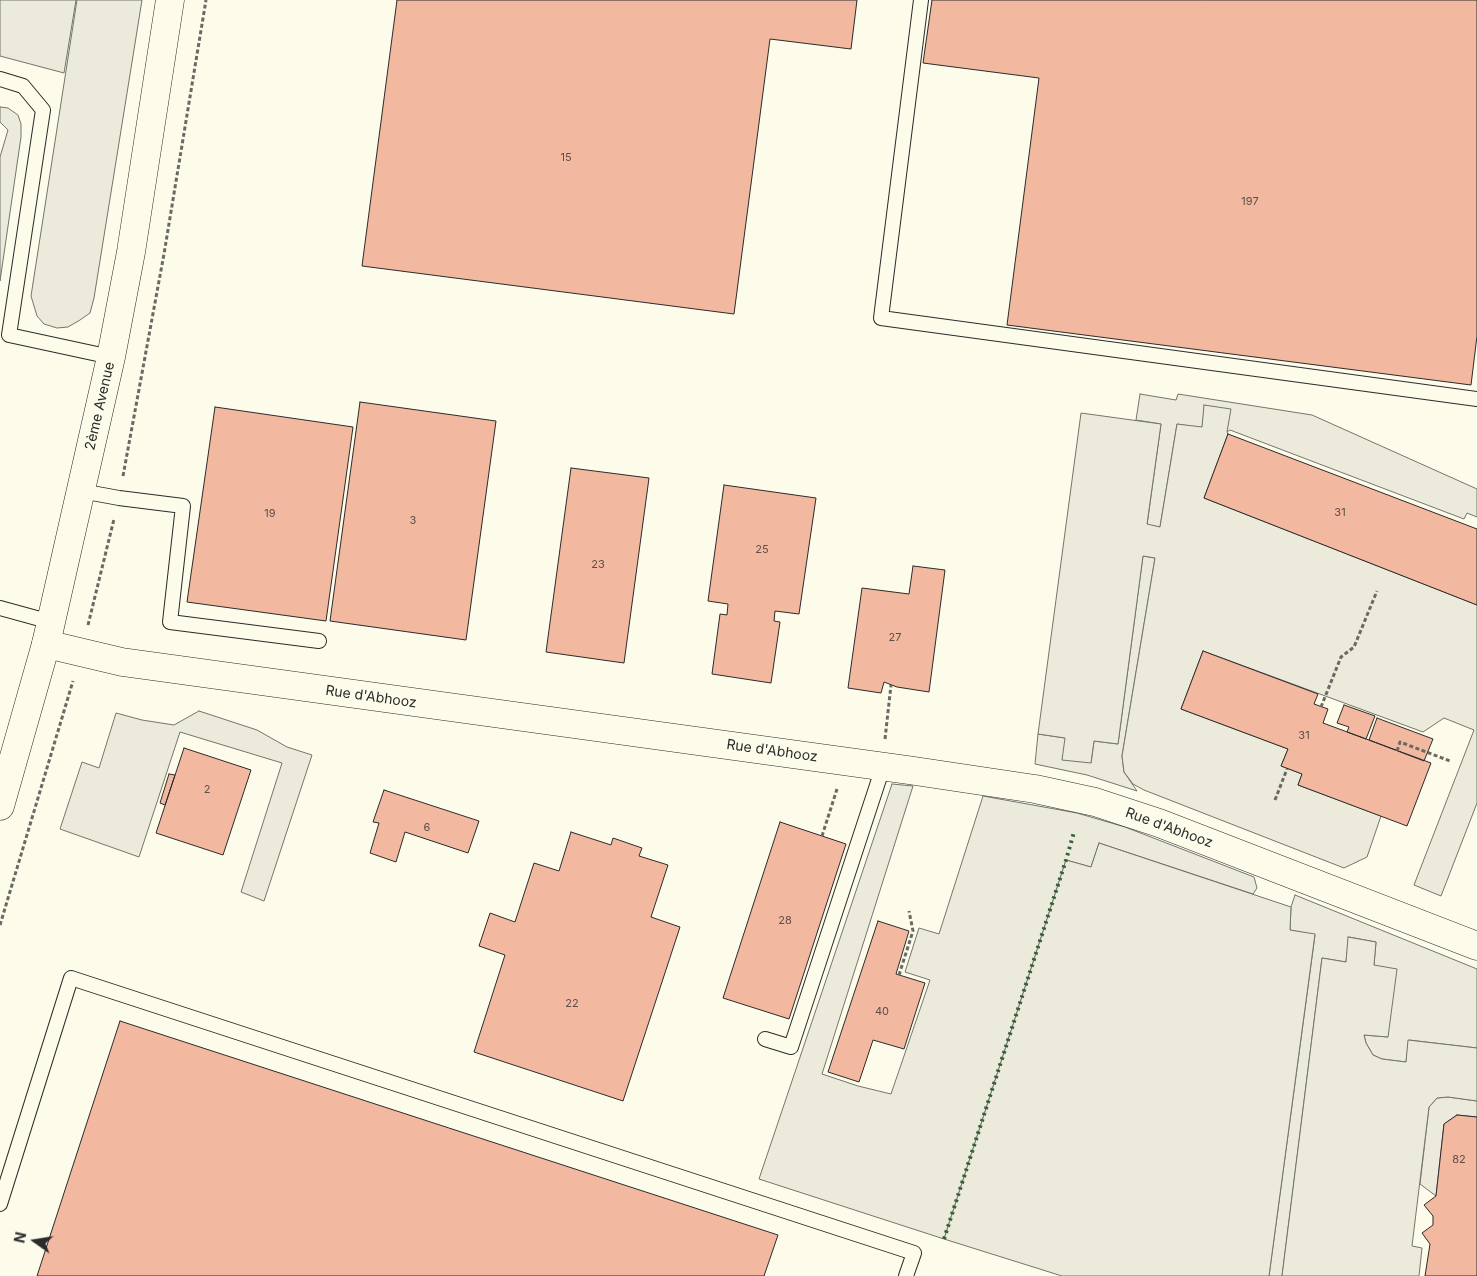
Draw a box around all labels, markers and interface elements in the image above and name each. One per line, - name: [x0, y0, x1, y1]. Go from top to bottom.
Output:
- house number: 15: [560, 151, 572, 165]
- house number: 197: [1241, 195, 1259, 209]
- street label: 2ème Avenue: [82, 360, 118, 452]
- house number: 31: [1334, 506, 1346, 520]
- house number: 19: [264, 507, 276, 521]
- house number: 3: [410, 514, 416, 528]
- house number: 25: [755, 543, 769, 557]
- house number: 23: [591, 558, 605, 572]
- house number: 27: [889, 631, 901, 645]
- street label: Rue d'Abhooz: [324, 682, 418, 712]
- house number: 31: [1298, 729, 1310, 743]
- street label: Rue d'Abhooz: [725, 736, 819, 766]
- house number: 2: [204, 783, 210, 797]
- street label: Rue d'Abhooz: [1123, 804, 1215, 852]
- house number: 6: [424, 821, 430, 835]
- house number: 28: [778, 914, 792, 928]
- house number: 22: [565, 997, 579, 1011]
- house number: 40: [875, 1005, 889, 1019]
- house number: 82: [1452, 1153, 1466, 1167]
- north arrow: [10, 1216, 60, 1266]
- text: N: [10, 1230, 29, 1245]

